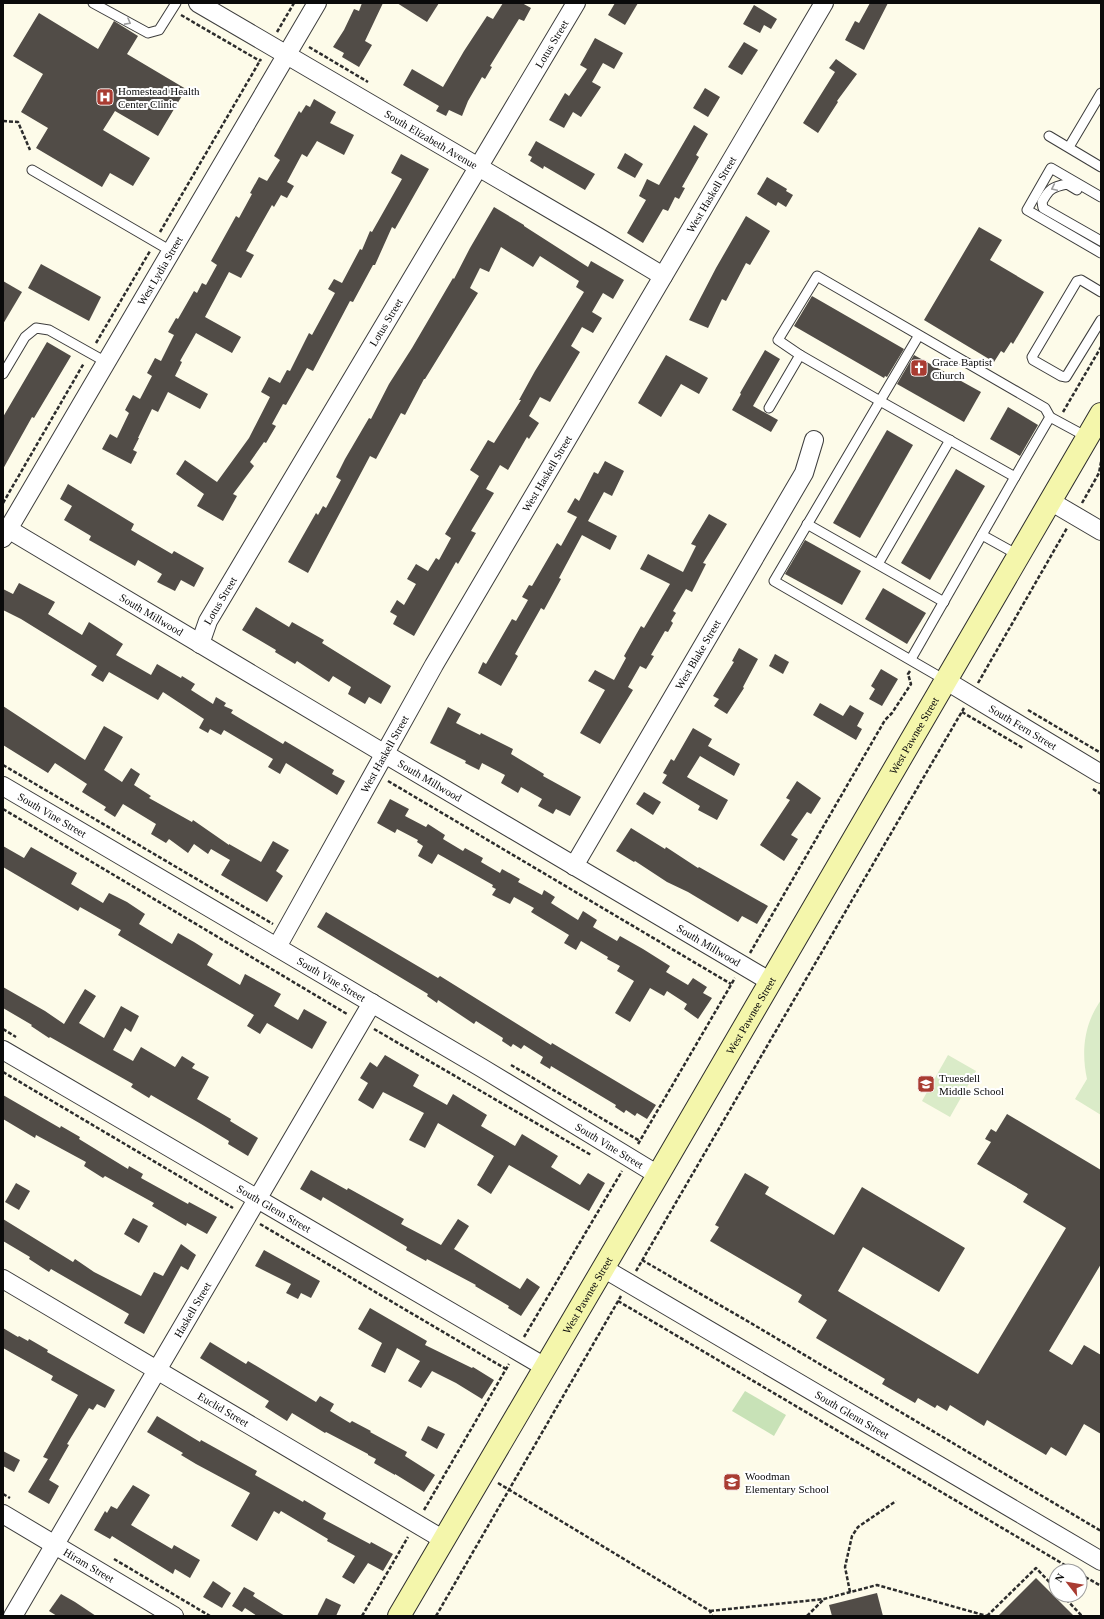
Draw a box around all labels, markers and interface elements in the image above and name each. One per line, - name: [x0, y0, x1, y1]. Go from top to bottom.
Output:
- one-way arrow: [123, 17, 131, 25]
- street label: Lotus Street: [533, 18, 570, 70]
- place label: Homestead Health Center Clinic: [118, 85, 200, 110]
- hospital icon: Homestead Health Center Clinic: [95, 87, 115, 107]
- street label: South Elizabeth Avenue: [382, 107, 480, 171]
- street label: West Haskell Street: [684, 154, 738, 235]
- one-way arrow: [1051, 183, 1058, 191]
- street label: West Lydia Street: [135, 234, 185, 307]
- street label: Lotus Street: [367, 296, 405, 348]
- place label: Grace Baptist Church: [932, 356, 992, 381]
- church icon: Grace Baptist Church: [909, 358, 929, 378]
- street label: West Haskell Street: [520, 433, 574, 514]
- street label: Lotus Street: [201, 575, 239, 627]
- street label: South Millwood: [117, 591, 186, 638]
- street label: West Blake Street: [673, 618, 723, 692]
- street label: West Pawnee Street: [887, 695, 941, 776]
- street label: South Fern Street: [987, 702, 1059, 752]
- street label: West Haskell Street: [358, 713, 411, 795]
- street label: South Millwood: [396, 757, 464, 804]
- street label: South Vine Street: [16, 790, 89, 840]
- street label: South Millwood: [675, 922, 743, 969]
- street label: South Vine Street: [295, 954, 368, 1004]
- street label: West Pawnee Street: [724, 975, 778, 1056]
- place label: Truesdell Middle School: [939, 1072, 1004, 1097]
- school or university icon: Truesdell Middle School: [916, 1074, 936, 1094]
- street label: South Vine Street: [573, 1120, 646, 1171]
- street label: South Glenn Street: [235, 1182, 313, 1235]
- street label: West Pawnee Street: [560, 1255, 615, 1336]
- street label: Haskell Street: [172, 1280, 213, 1339]
- street label: South Glenn Street: [813, 1388, 891, 1441]
- street label: Euclid Street: [196, 1390, 251, 1429]
- place label: Woodman Elementary School: [745, 1470, 829, 1495]
- school or university icon: Woodman Elementary School: [722, 1472, 742, 1492]
- street label: Hiram Street: [62, 1546, 116, 1585]
- north arrow: [1048, 1563, 1088, 1603]
- text: N: [1052, 1571, 1067, 1584]

